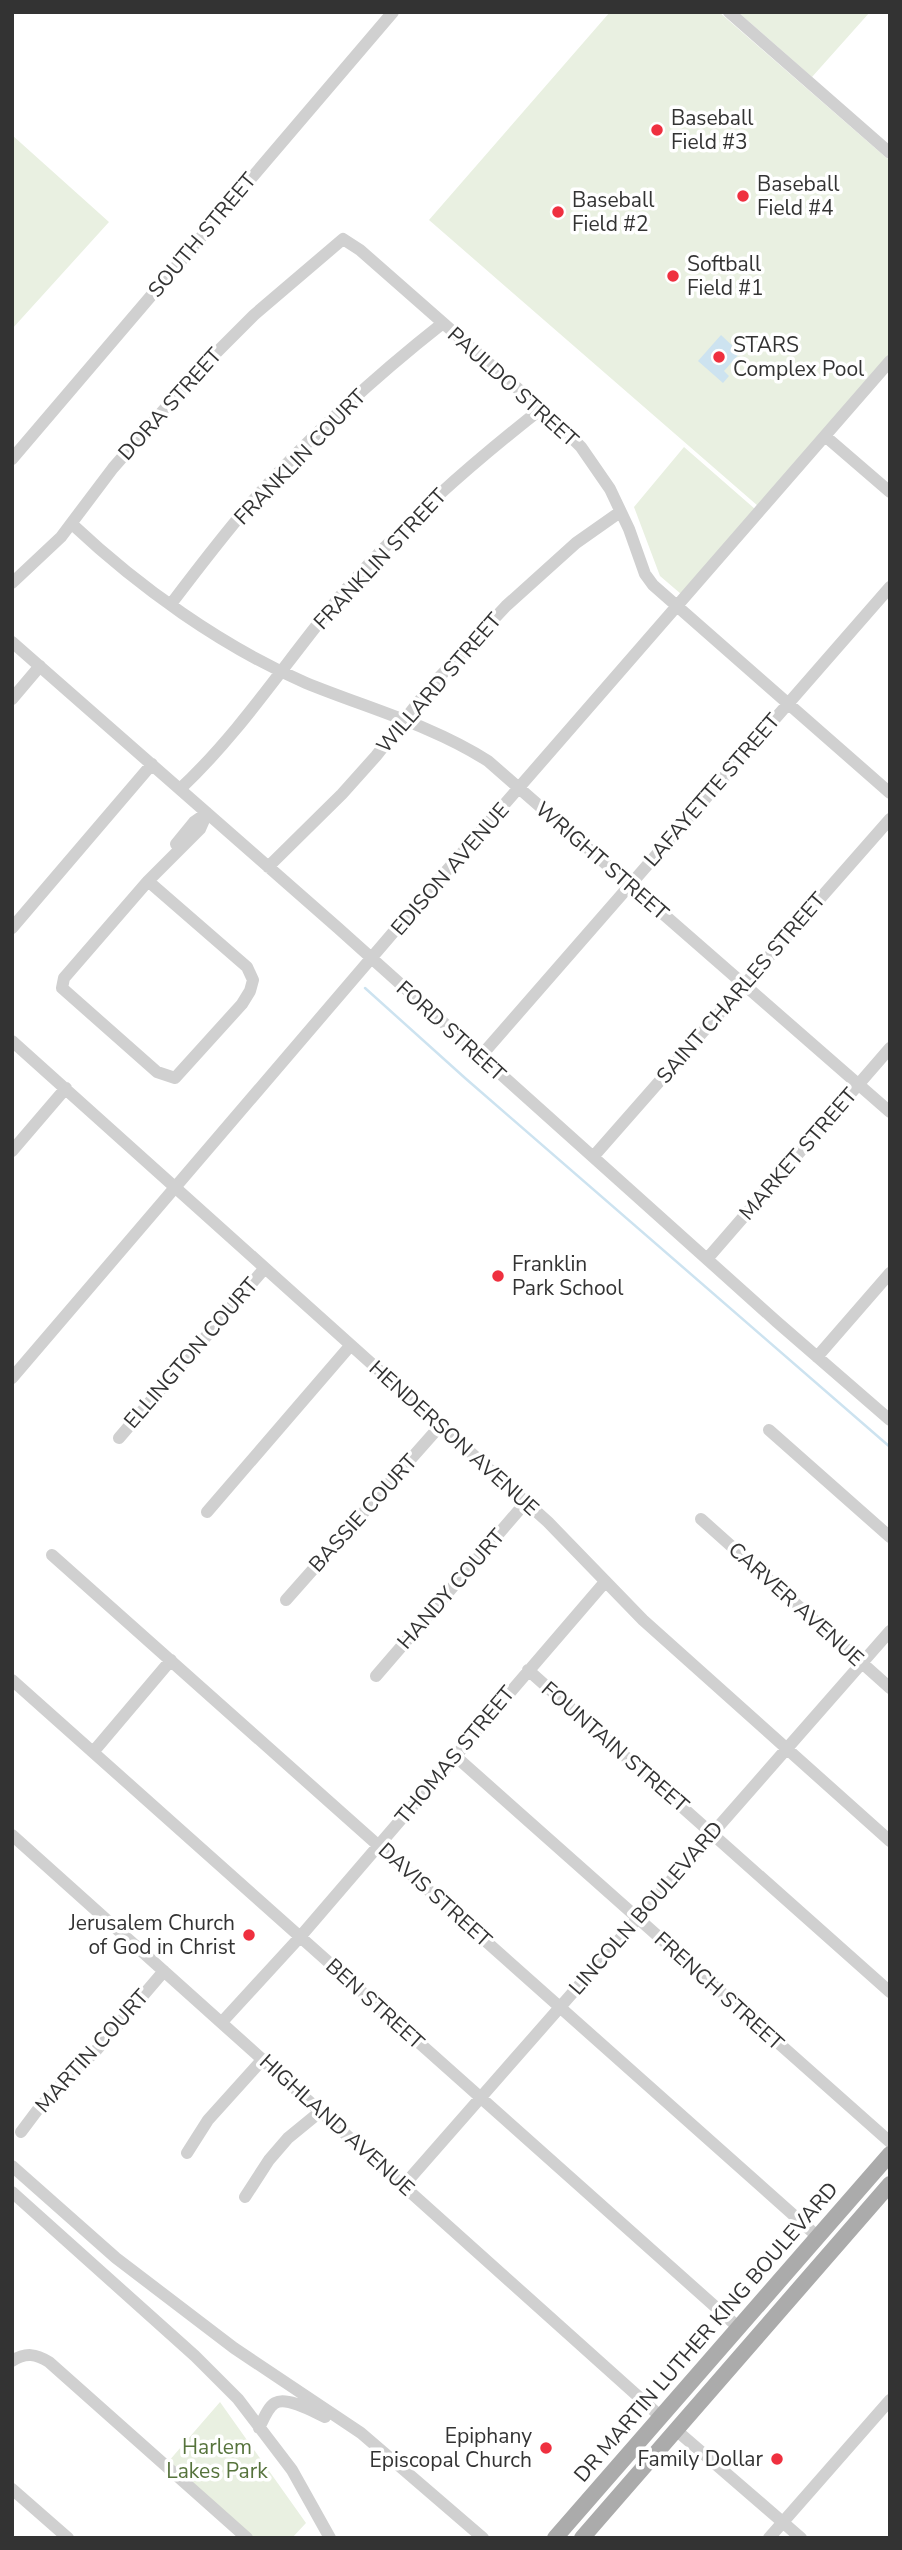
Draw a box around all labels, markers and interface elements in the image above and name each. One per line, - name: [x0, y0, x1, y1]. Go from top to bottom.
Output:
- place label: Baseball Field #3: [671, 104, 754, 156]
- marker: Baseball Field #3: [649, 122, 665, 138]
- street label: SOUTH STREET: [142, 167, 263, 303]
- place label: Baseball Field #4: [757, 170, 840, 222]
- place label: Baseball Field #2: [572, 186, 655, 238]
- marker: Baseball Field #4: [735, 188, 751, 204]
- marker: Baseball Field #2: [550, 204, 566, 220]
- place label: Softball Field #1: [687, 250, 764, 302]
- marker: Softball Field #1: [665, 268, 681, 284]
- street label: PAULDO STREET: [442, 321, 585, 453]
- place label: STARS Complex Pool: [733, 331, 865, 383]
- street label: DORA STREET: [112, 341, 228, 466]
- marker: STARS Complex Pool: [711, 349, 727, 365]
- street label: FRANKLIN COURT: [228, 383, 372, 531]
- street label: FRANKLIN STREET: [307, 482, 453, 636]
- street label: WILLARD STREET: [370, 607, 508, 759]
- street label: LAFAYETTE STREET: [638, 707, 787, 873]
- street label: WRIGHT STREET: [529, 795, 675, 927]
- street label: EDISON AVENUE: [385, 797, 515, 941]
- street label: SAINT CHARLES STREET: [650, 886, 832, 1089]
- street label: FORD STREET: [390, 974, 512, 1088]
- street label: MARKET STREET: [733, 1082, 863, 1226]
- place label: Franklin Park School: [512, 1250, 624, 1302]
- marker: Franklin Park School: [490, 1268, 506, 1284]
- street label: ELLINGTON COURT: [118, 1271, 264, 1434]
- street label: HENDERSON AVENUE: [363, 1354, 545, 1522]
- street label: BASSIE COURT: [303, 1448, 424, 1578]
- street label: HANDY COURT: [391, 1523, 511, 1655]
- street label: CARVER AVENUE: [722, 1536, 870, 1672]
- street label: FOUNTAIN STREET: [535, 1675, 695, 1819]
- street label: THOMAS STREET: [389, 1680, 521, 1830]
- street label: LINCOLN BOULEVARD: [563, 1815, 729, 2001]
- street label: DAVIS STREET: [372, 1836, 498, 1954]
- place label: Jerusalem Church of God in Christ: [68, 1909, 236, 1961]
- street label: FRENCH STREET: [648, 1925, 790, 2057]
- marker: Jerusalem Church of God in Christ: [241, 1927, 257, 1943]
- street label: BEN STREET: [320, 1952, 431, 2056]
- street label: MARTIN COURT: [29, 1983, 155, 2119]
- street label: HIGHLAND AVENUE: [254, 2048, 420, 2202]
- street label: DR MARTIN LUTHER KING BOULEVARD: [568, 2176, 844, 2488]
- place label: Epiphany Episcopal Church: [369, 2422, 532, 2474]
- park label: Harlem Lakes Park: [166, 2433, 268, 2485]
- marker: Epiphany Episcopal Church: [538, 2440, 554, 2456]
- place label: Family Dollar: [637, 2445, 763, 2473]
- marker: Family Dollar: [769, 2451, 785, 2467]

